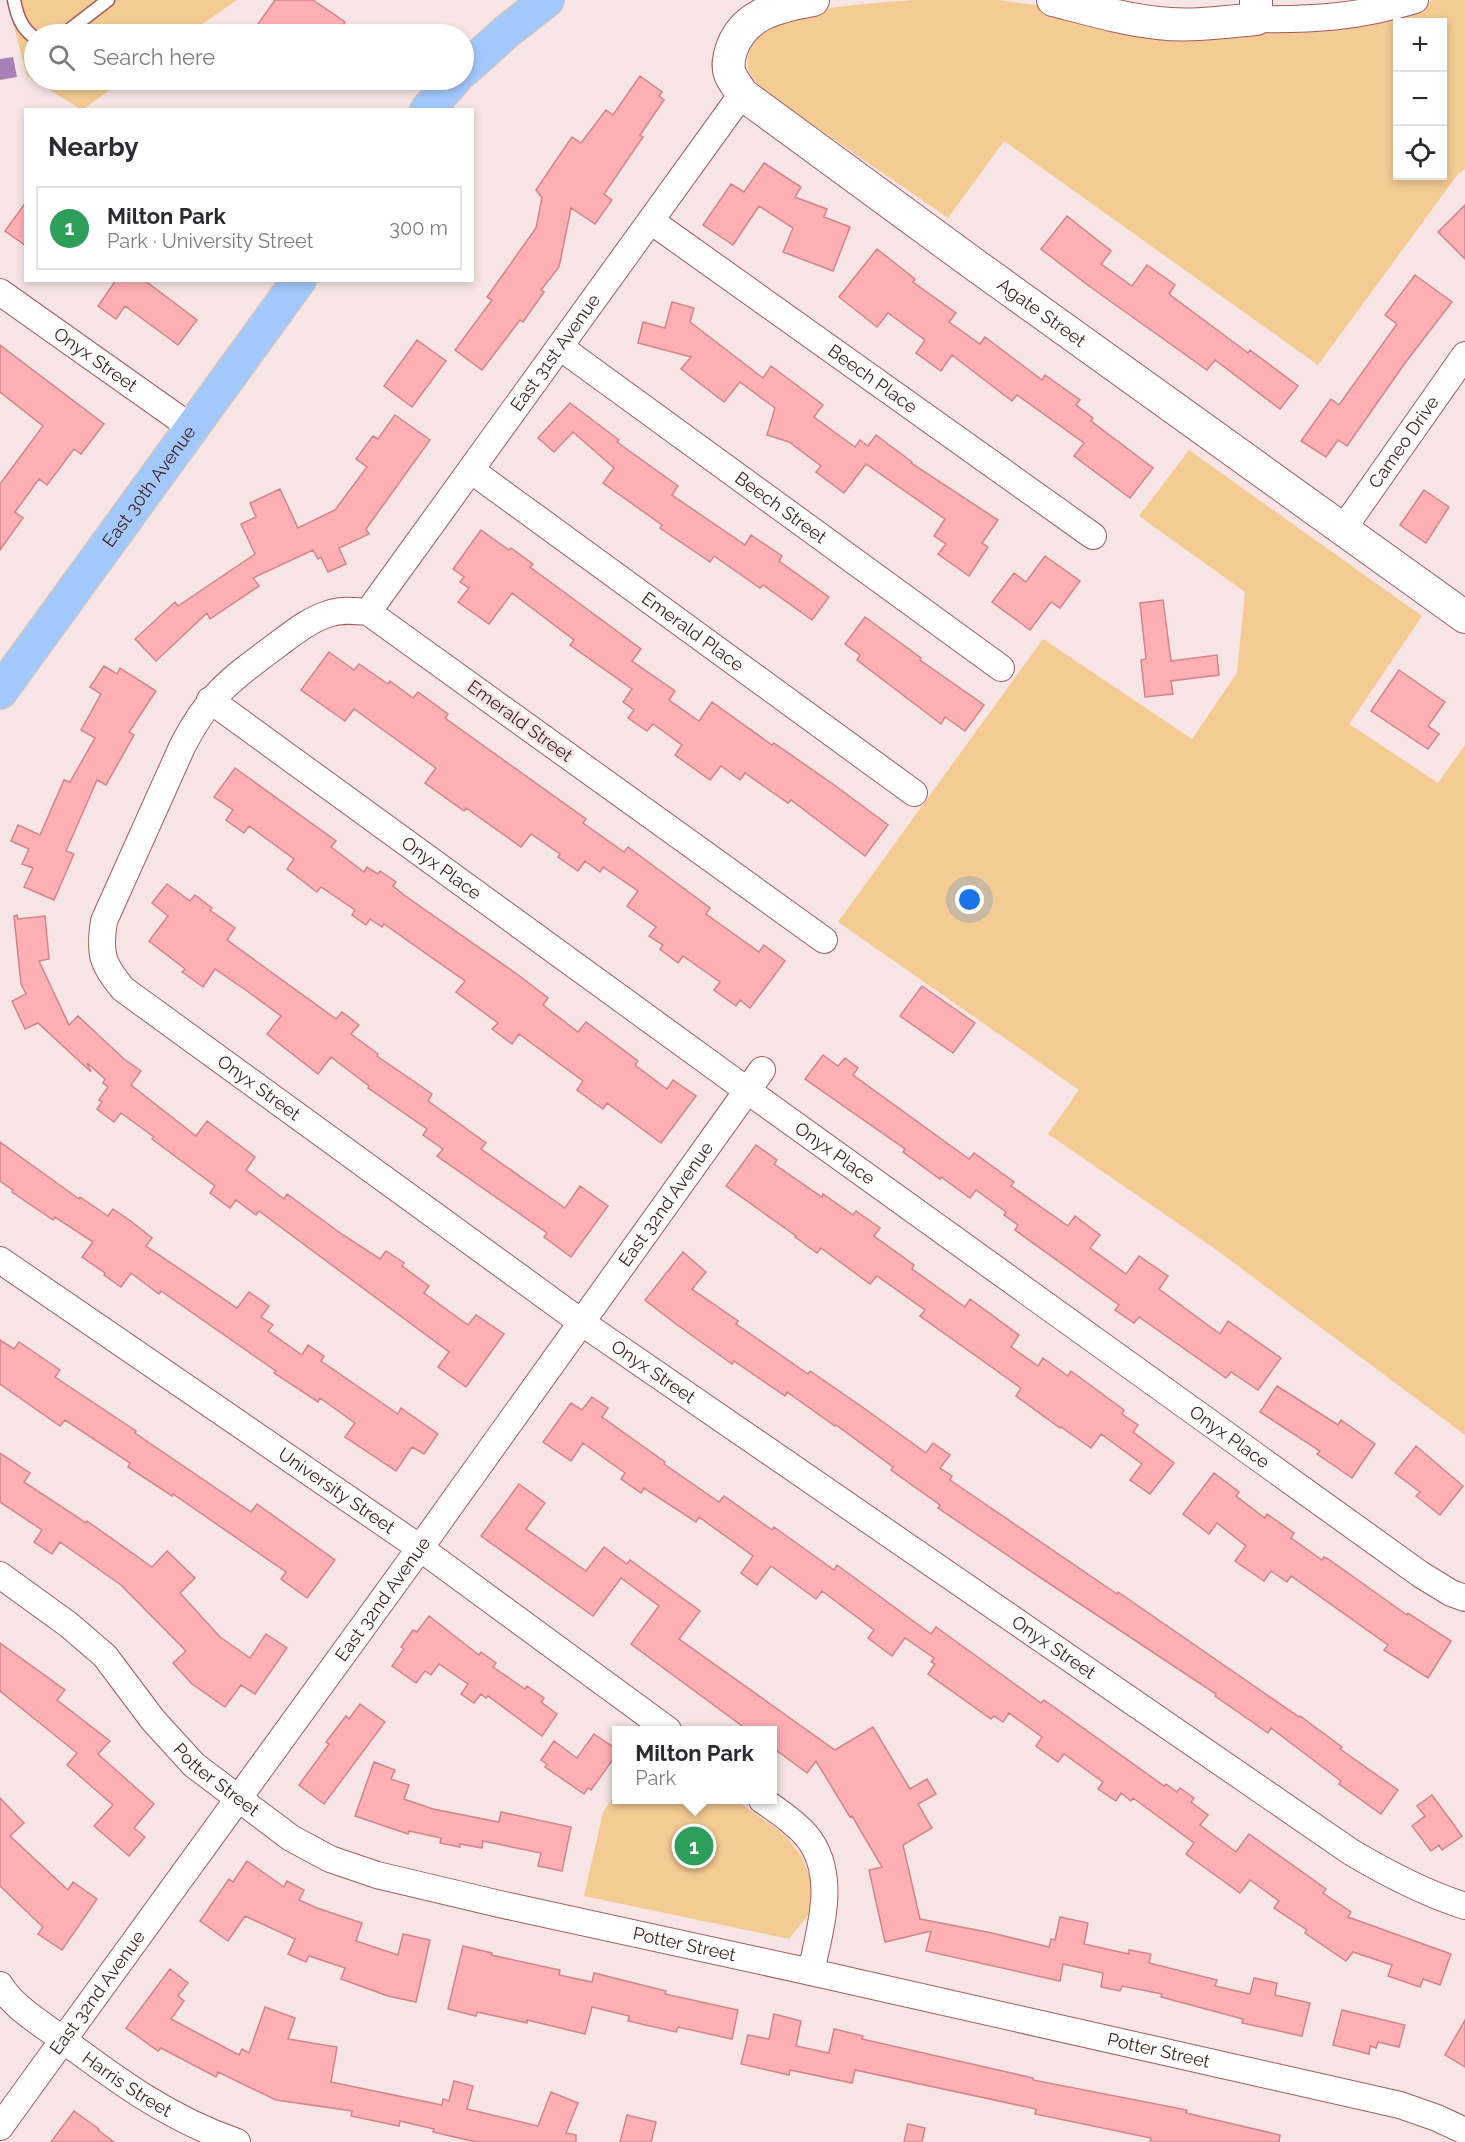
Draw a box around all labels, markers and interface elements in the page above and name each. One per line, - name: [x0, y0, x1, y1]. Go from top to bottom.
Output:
- map controls: [1393, 18, 1447, 180]
- button: +: [1393, 18, 1447, 72]
- search box: [24, 24, 474, 90]
- icon: search: [45, 41, 78, 74]
- text: Search here: [93, 44, 215, 70]
- button: −: [1393, 72, 1447, 126]
- button: locate: [1393, 126, 1447, 180]
- text: Nearby: [48, 132, 138, 162]
- text: Milton Park: [107, 203, 226, 229]
- text: 1: [65, 216, 74, 240]
- text: 300 m: [389, 216, 448, 240]
- text: Park · University Street: [107, 229, 313, 253]
- street label: Agate Street: [994, 273, 1090, 351]
- street label: East 31st Avenue: [506, 289, 604, 415]
- street label: Onyx Street: [50, 323, 141, 396]
- street label: Beech Place: [824, 340, 922, 418]
- street label: Cameo Drive: [1364, 391, 1443, 492]
- street label: East 30th Avenue: [98, 421, 200, 551]
- street label: Beech Street: [731, 467, 831, 548]
- street label: Emerald Place: [638, 587, 748, 676]
- street label: Emerald Street: [464, 675, 577, 766]
- street label: Onyx Place: [398, 832, 486, 904]
- your location: [955, 885, 984, 914]
- street label: Onyx Street: [214, 1050, 305, 1124]
- street label: Onyx Place: [791, 1117, 880, 1189]
- street label: East 32nd Avenue: [614, 1137, 717, 1270]
- street label: Onyx Street: [608, 1335, 700, 1408]
- street label: Onyx Place: [1186, 1401, 1274, 1473]
- street label: University Street: [275, 1443, 399, 1538]
- street label: East 32nd Avenue: [330, 1533, 435, 1665]
- street label: Onyx Street: [1008, 1611, 1100, 1683]
- popup: [612, 1726, 777, 1804]
- street label: Potter Street: [169, 1738, 263, 1820]
- text: Milton Park: [635, 1740, 754, 1766]
- text: Park: [635, 1766, 676, 1790]
- pin: 1: [674, 1824, 714, 1868]
- street label: Potter Street: [631, 1922, 738, 1965]
- street label: East 32nd Avenue: [45, 1926, 149, 2058]
- street label: Potter Street: [1105, 2028, 1212, 2072]
- street label: Harris Street: [78, 2047, 175, 2121]

